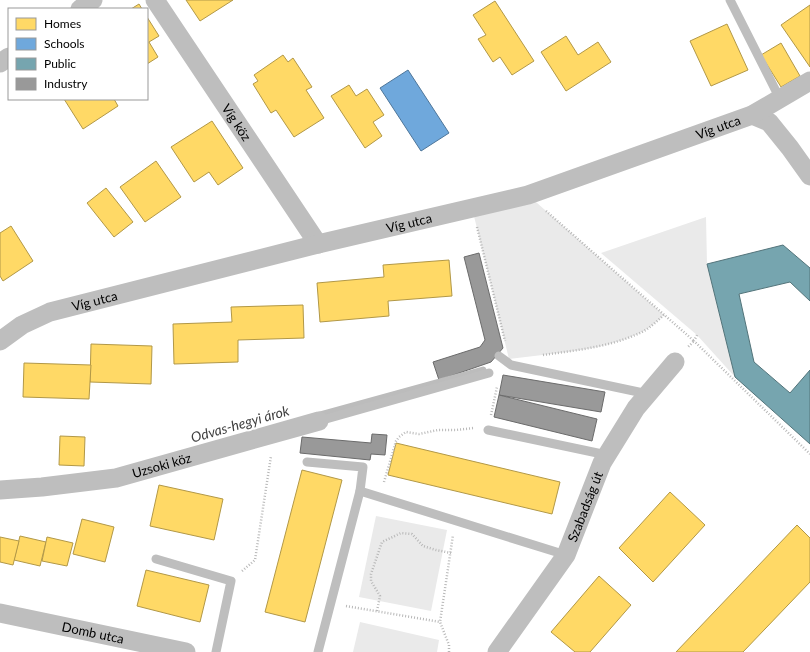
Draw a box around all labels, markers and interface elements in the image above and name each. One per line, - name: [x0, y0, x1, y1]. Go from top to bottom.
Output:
- legend: [8, 8, 148, 100]
- text: Homes: [44, 16, 81, 31]
- text: Schools: [44, 36, 85, 51]
- text: Public: [44, 56, 76, 71]
- text: Industry: [44, 76, 88, 91]
- street label: Víg köz: [219, 101, 255, 144]
- street label: Víg utca: [694, 112, 743, 142]
- street label: Víg utca: [385, 210, 433, 236]
- street label: Víg utca: [70, 287, 119, 314]
- water label: Odvas-hegyi árok: [189, 401, 291, 446]
- street label: Uzsoki köz: [130, 449, 193, 481]
- street label: Szabadság út: [564, 469, 606, 544]
- street label: Domb utca: [60, 618, 125, 647]

